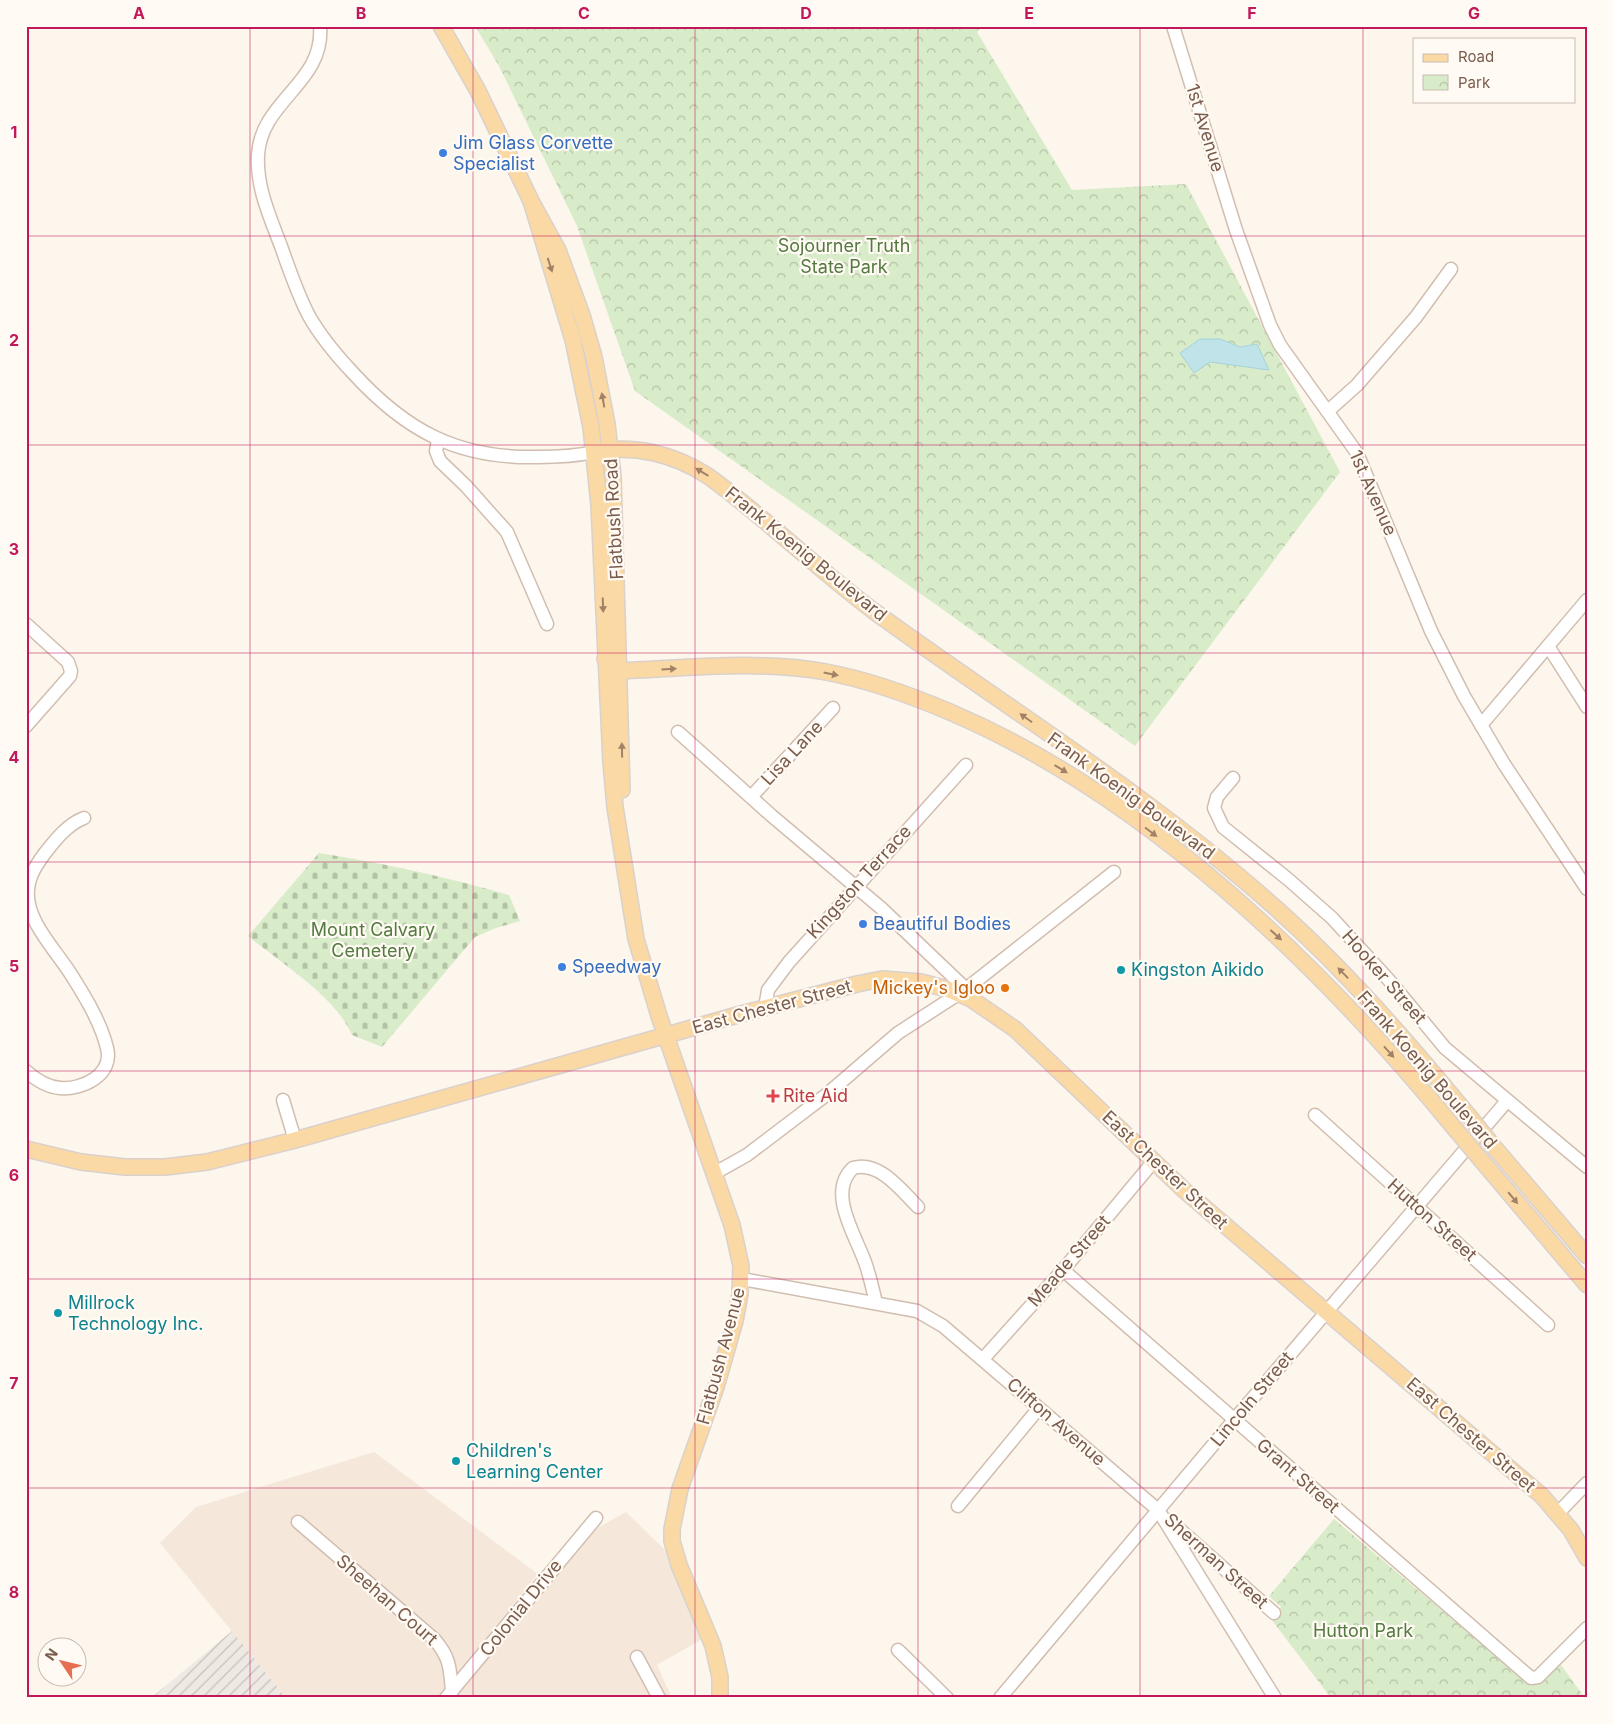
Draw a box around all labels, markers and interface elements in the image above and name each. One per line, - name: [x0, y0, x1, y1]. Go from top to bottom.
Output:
- text: A: [133, 3, 145, 23]
- text: B: [356, 3, 366, 23]
- text: C: [578, 3, 590, 23]
- text: D: [800, 3, 812, 23]
- text: E: [1024, 3, 1034, 23]
- text: F: [1247, 3, 1257, 23]
- text: G: [1468, 3, 1480, 23]
- legend: [1413, 38, 1576, 102]
- text: Road: [1458, 47, 1494, 66]
- text: Park: [1458, 73, 1491, 92]
- street label: 1st Avenue: [1182, 81, 1229, 174]
- text: 1: [11, 122, 17, 142]
- place label: Jim Glass Corvette Specialist: [453, 132, 613, 174]
- marker: Jim Glass Corvette Specialist: [437, 147, 449, 159]
- park label: Sojourner Truth State Park: [778, 235, 910, 277]
- one-way arrow: [547, 257, 555, 272]
- text: 2: [9, 330, 19, 350]
- one-way arrow: [599, 392, 607, 408]
- street label: 1st Avenue: [1345, 447, 1402, 539]
- street label: Flatbush Road: [600, 458, 627, 580]
- one-way arrow: [695, 467, 708, 477]
- street label: Frank Koenig Boulevard: [721, 482, 891, 625]
- text: 3: [9, 539, 19, 559]
- one-way arrow: [599, 598, 607, 614]
- one-way arrow: [661, 664, 677, 672]
- one-way arrow: [823, 670, 839, 678]
- one-way arrow: [1019, 713, 1033, 723]
- street label: Lisa Lane: [756, 716, 827, 789]
- street label: Frank Koenig Boulevard: [1044, 728, 1219, 863]
- one-way arrow: [618, 742, 626, 758]
- text: 4: [9, 747, 20, 767]
- one-way arrow: [1054, 765, 1067, 774]
- street label: Kingston Terrace: [802, 821, 915, 943]
- one-way arrow: [1144, 826, 1157, 837]
- place label: Beautiful Bodies: [873, 913, 1011, 934]
- marker: Beautiful Bodies: [857, 918, 869, 930]
- park label: Mount Calvary Cemetery: [311, 919, 435, 961]
- street label: Hooker Street: [1338, 925, 1431, 1028]
- one-way arrow: [1270, 929, 1282, 941]
- text: 5: [9, 956, 19, 976]
- place label: Speedway: [572, 956, 661, 977]
- place label: Kingston Aikido: [1131, 959, 1264, 980]
- marker: Speedway: [556, 961, 568, 973]
- marker: Kingston Aikido: [1115, 964, 1127, 976]
- one-way arrow: [1337, 968, 1349, 980]
- street label: East Chester Street: [690, 975, 854, 1038]
- place label: Mickey's Igloo: [873, 977, 995, 998]
- marker: Mickey's Igloo: [999, 982, 1011, 994]
- street label: Frank Koenig Boulevard: [1353, 987, 1501, 1153]
- one-way arrow: [1383, 1045, 1395, 1057]
- place label: Rite Aid: [783, 1085, 848, 1106]
- marker: Rite Aid: [767, 1090, 779, 1102]
- street label: East Chester Street: [1098, 1106, 1233, 1233]
- text: 6: [9, 1165, 19, 1185]
- street label: Hutton Street: [1384, 1174, 1481, 1265]
- one-way arrow: [1508, 1192, 1519, 1205]
- street label: Meade Street: [1023, 1211, 1114, 1311]
- street label: Flatbush Avenue: [692, 1285, 749, 1427]
- place label: Millrock Technology Inc.: [68, 1292, 203, 1334]
- marker: Millrock Technology Inc.: [52, 1307, 64, 1319]
- street label: Lincoln Street: [1206, 1347, 1297, 1450]
- text: 7: [9, 1373, 19, 1393]
- street label: Clifton Avenue: [1003, 1373, 1110, 1470]
- street label: East Chester Street: [1403, 1373, 1540, 1496]
- street label: Grant Street: [1253, 1434, 1344, 1517]
- place label: Children's Learning Center: [466, 1440, 603, 1482]
- marker: Children's Learning Center: [450, 1455, 462, 1467]
- street label: Sherman Street: [1160, 1509, 1273, 1613]
- street label: Sheehan Court: [332, 1550, 442, 1649]
- street label: Colonial Drive: [475, 1555, 566, 1660]
- text: 8: [9, 1582, 19, 1602]
- park label: Hutton Park: [1313, 1620, 1413, 1641]
- north arrow: [38, 1636, 88, 1686]
- text: N: [41, 1645, 61, 1664]

